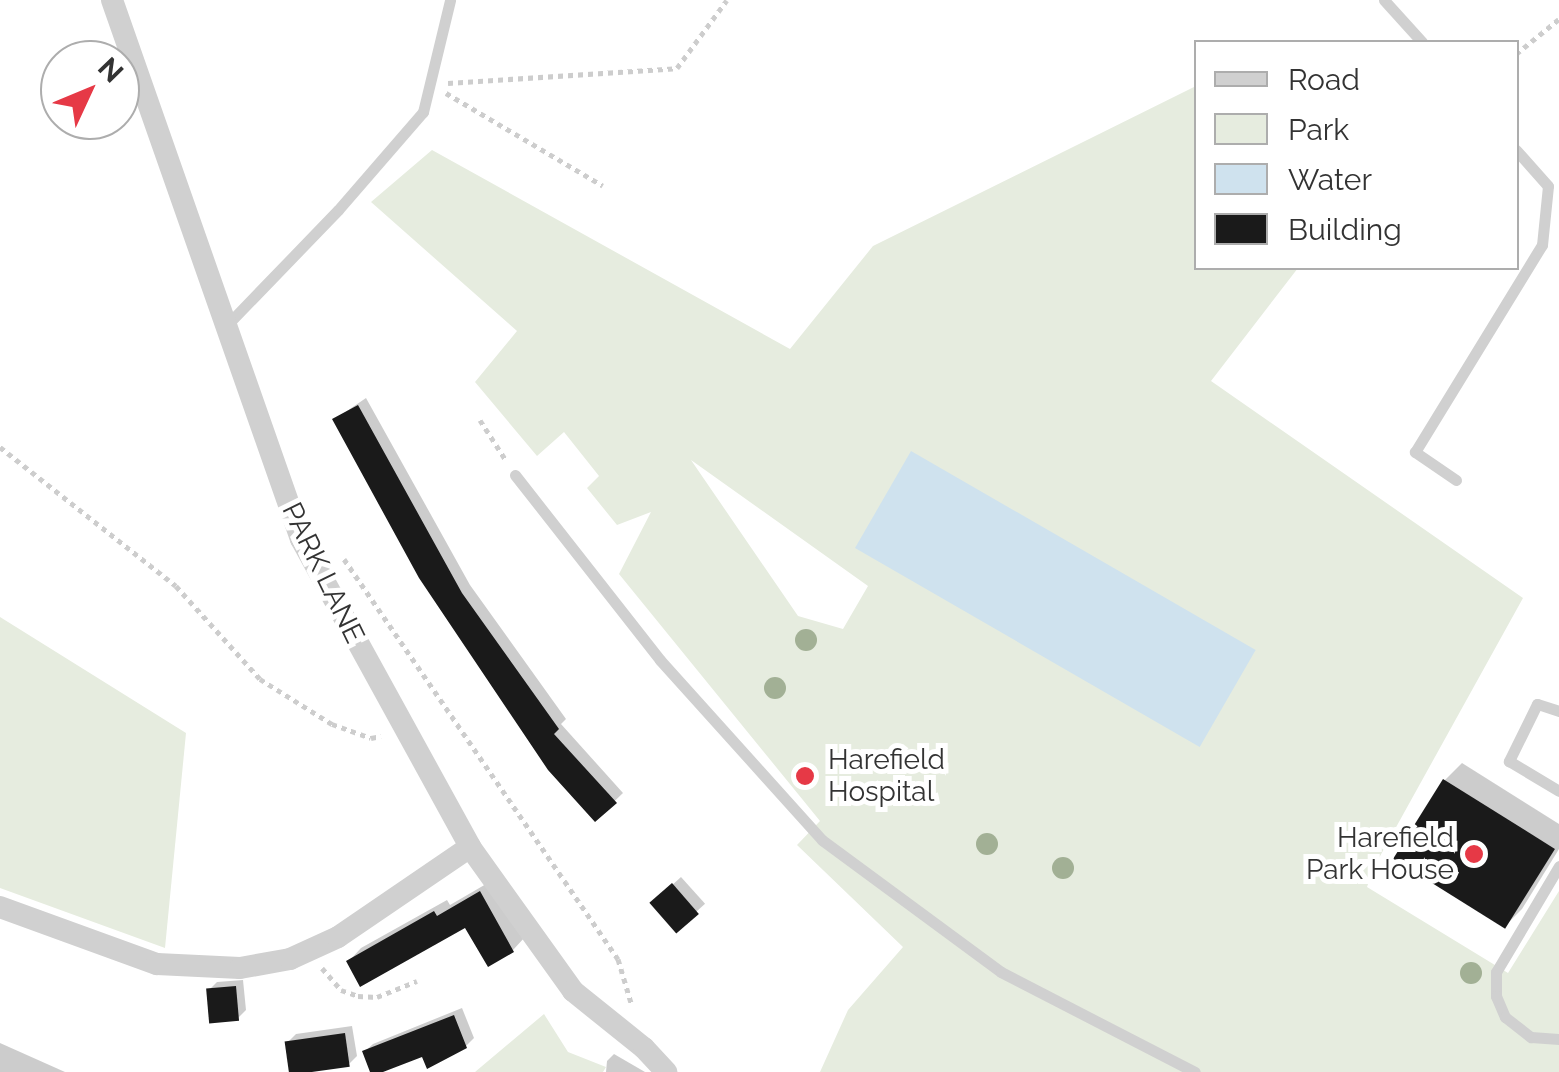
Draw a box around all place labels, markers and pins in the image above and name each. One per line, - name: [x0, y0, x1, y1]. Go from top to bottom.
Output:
- place label: Harefield Hospital: [828, 743, 945, 809]
- marker: Harefield Hospital: [792, 763, 818, 789]
- place label: Harefield Park House: [1306, 821, 1454, 887]
- marker: Harefield Park House: [1463, 843, 1485, 865]

